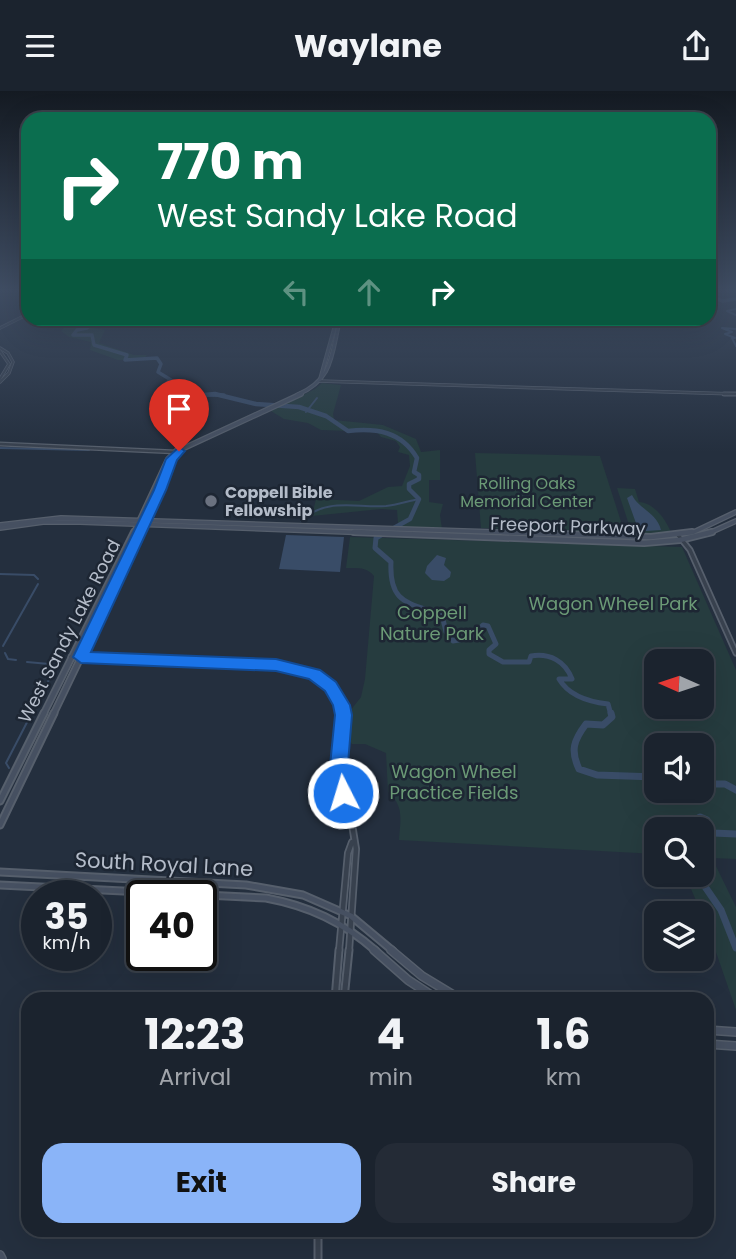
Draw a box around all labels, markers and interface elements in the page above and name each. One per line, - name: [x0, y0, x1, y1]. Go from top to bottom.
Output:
- text: Waylane: [294, 23, 442, 68]
- icon: menu: [21, 27, 59, 65]
- icon: share: [677, 27, 715, 65]
- text: 770 m: [157, 128, 304, 196]
- icon: right: [42, 140, 133, 231]
- text: West Sandy Lake Road: [157, 193, 518, 238]
- icon: left: [277, 273, 315, 311]
- icon: ahead: [350, 273, 388, 311]
- icon: right: [423, 273, 461, 311]
- pin: [149, 379, 209, 451]
- icon: arrive: [160, 390, 198, 428]
- park label: Rolling Oaks Memorial Center: [460, 472, 594, 513]
- place label: Coppell Bible Fellowship: [225, 481, 333, 522]
- marker: Coppell Bible Fellowship: [203, 493, 219, 509]
- street label: Freeport Parkway: [490, 511, 646, 541]
- street label: West Sandy Lake Road: [12, 535, 126, 727]
- park label: Wagon Wheel Park: [529, 591, 698, 616]
- park label: Coppell Nature Park: [380, 600, 485, 646]
- north arrow: [644, 649, 714, 719]
- map controls: [644, 649, 714, 971]
- button: sound: [644, 733, 714, 803]
- position arrow: [306, 756, 380, 830]
- park label: Wagon Wheel Practice Fields: [390, 759, 518, 805]
- button: search: [644, 817, 714, 887]
- street label: South Royal Lane: [74, 845, 254, 883]
- speed limit sign: 40: [126, 880, 217, 971]
- text: 35: [45, 892, 88, 941]
- button: layers: [644, 901, 714, 971]
- text: km/h: [43, 930, 90, 955]
- text: 12:23: [144, 1005, 245, 1064]
- text: 4: [377, 1005, 405, 1064]
- text: 1.6: [536, 1005, 591, 1064]
- text: Arrival: [159, 1061, 231, 1093]
- text: min: [369, 1061, 413, 1093]
- text: km: [546, 1061, 581, 1093]
- button: Exit: [42, 1143, 361, 1223]
- button: Share: [375, 1143, 693, 1223]

